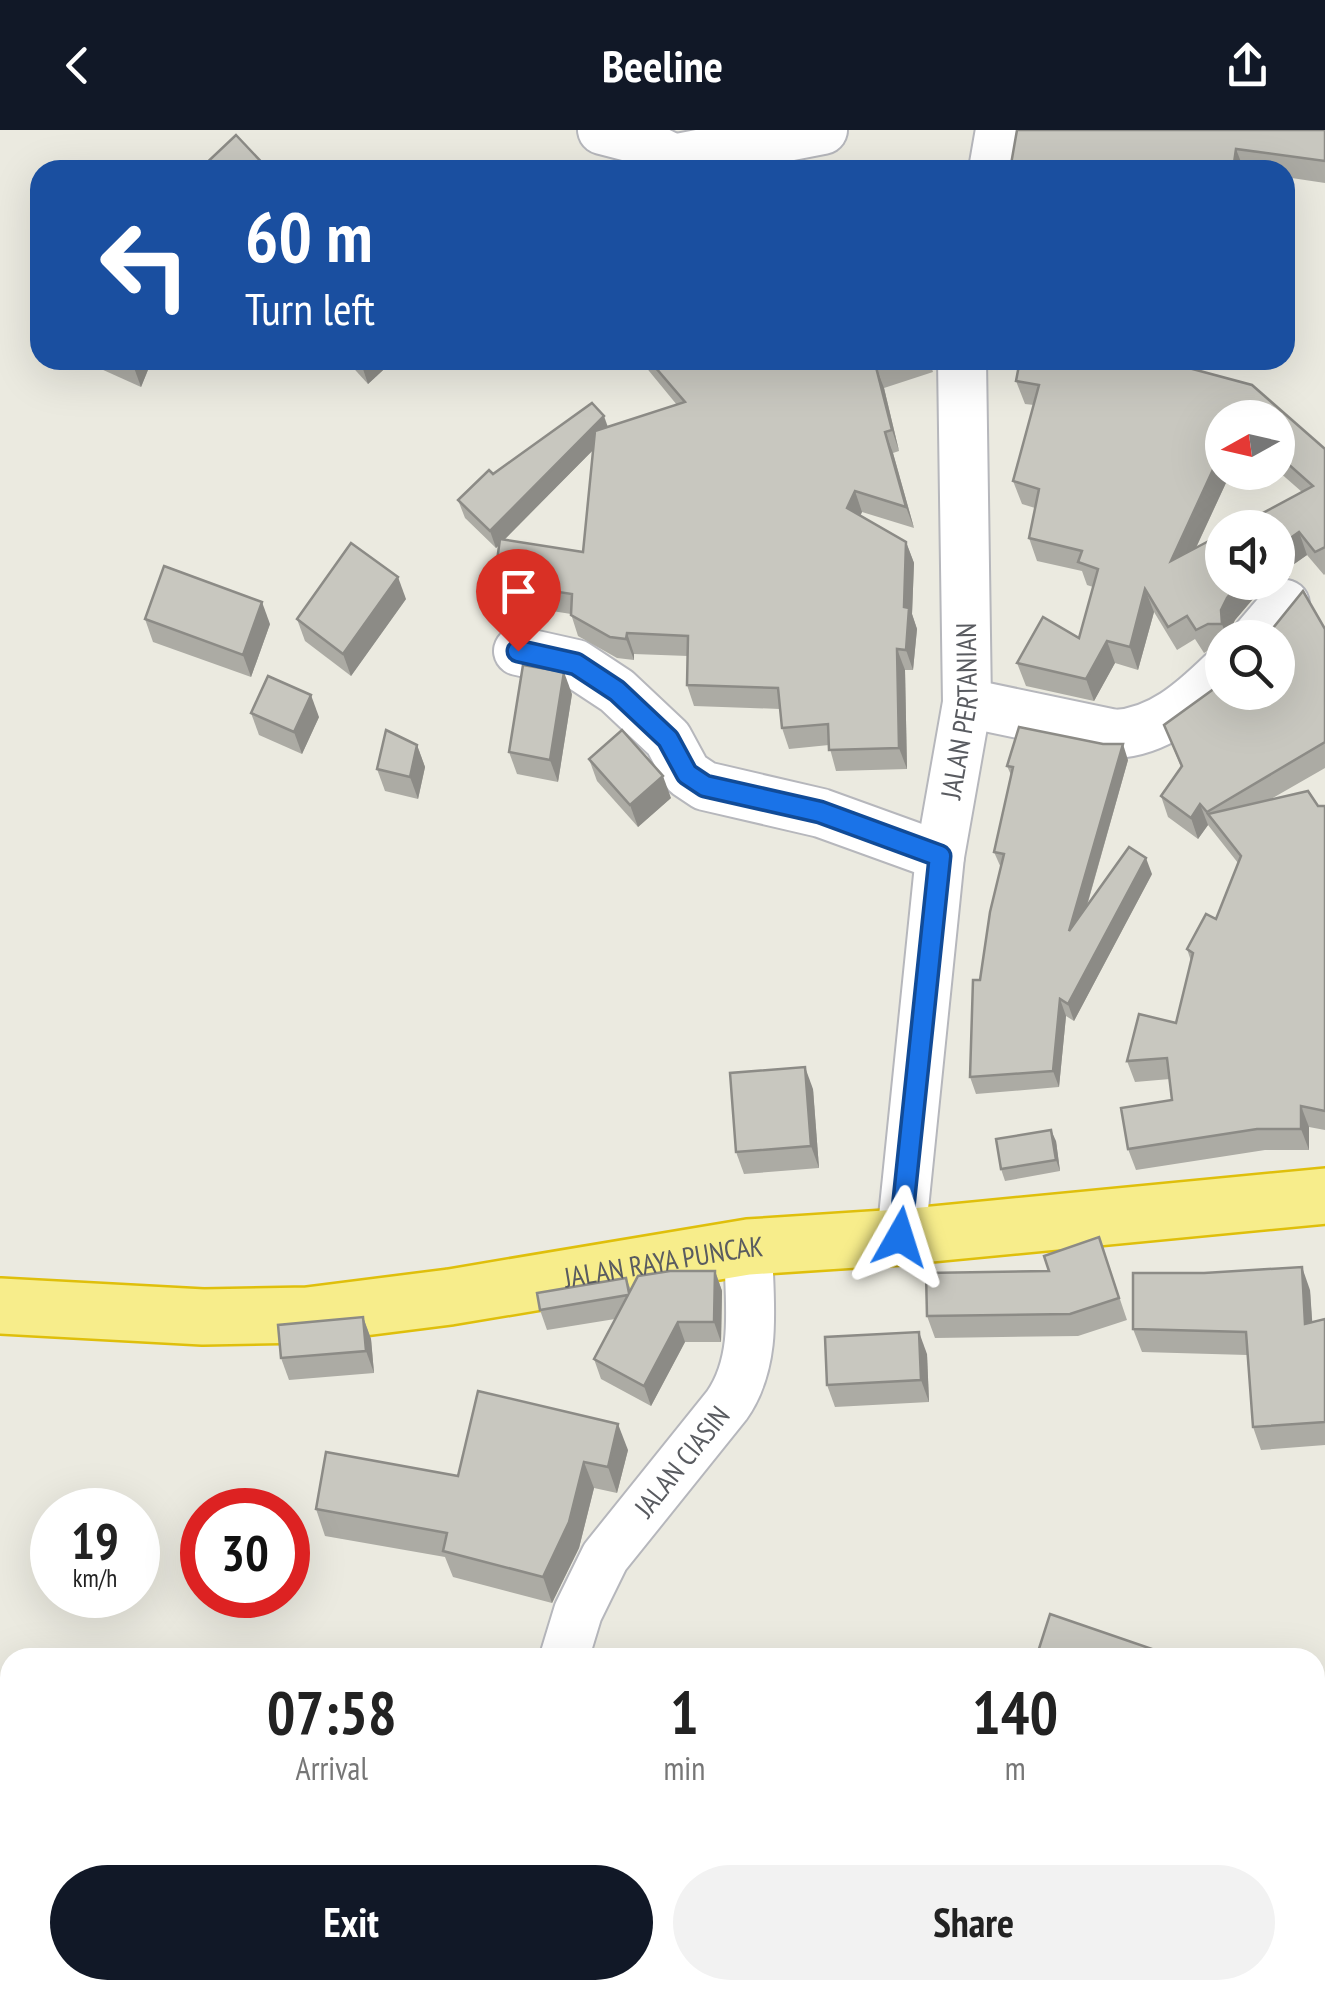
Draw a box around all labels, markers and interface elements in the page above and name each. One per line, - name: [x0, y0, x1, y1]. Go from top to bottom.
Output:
- text: Beeline: [602, 36, 723, 94]
- icon: back: [50, 38, 105, 93]
- icon: share: [1220, 38, 1275, 93]
- text: 60 m: [245, 191, 373, 281]
- icon: left: [80, 200, 210, 330]
- text: Turn left: [245, 279, 375, 337]
- north arrow: [1205, 400, 1295, 490]
- map controls: [1205, 400, 1295, 710]
- button: sound: [1205, 510, 1295, 600]
- pin: [476, 549, 561, 652]
- icon: arrive: [491, 564, 546, 619]
- button: search: [1205, 620, 1295, 710]
- street label: JALAN PERTANIAN: [931, 623, 986, 803]
- position arrow: [848, 1185, 952, 1289]
- street label: JALAN RAYA PUNCAK: [560, 1227, 764, 1296]
- street label: JALAN CIASIN: [625, 1398, 737, 1525]
- speed limit sign: 30: [180, 1488, 310, 1618]
- text: 19: [71, 1508, 119, 1573]
- text: km/h: [73, 1562, 117, 1594]
- text: 07:58: [267, 1673, 397, 1751]
- text: 1: [670, 1673, 699, 1751]
- text: 140: [972, 1673, 1058, 1751]
- text: Arrival: [296, 1747, 368, 1789]
- text: min: [663, 1747, 705, 1789]
- text: m: [1005, 1747, 1026, 1789]
- button: Exit: [50, 1865, 653, 1980]
- button: Share: [673, 1865, 1275, 1980]

